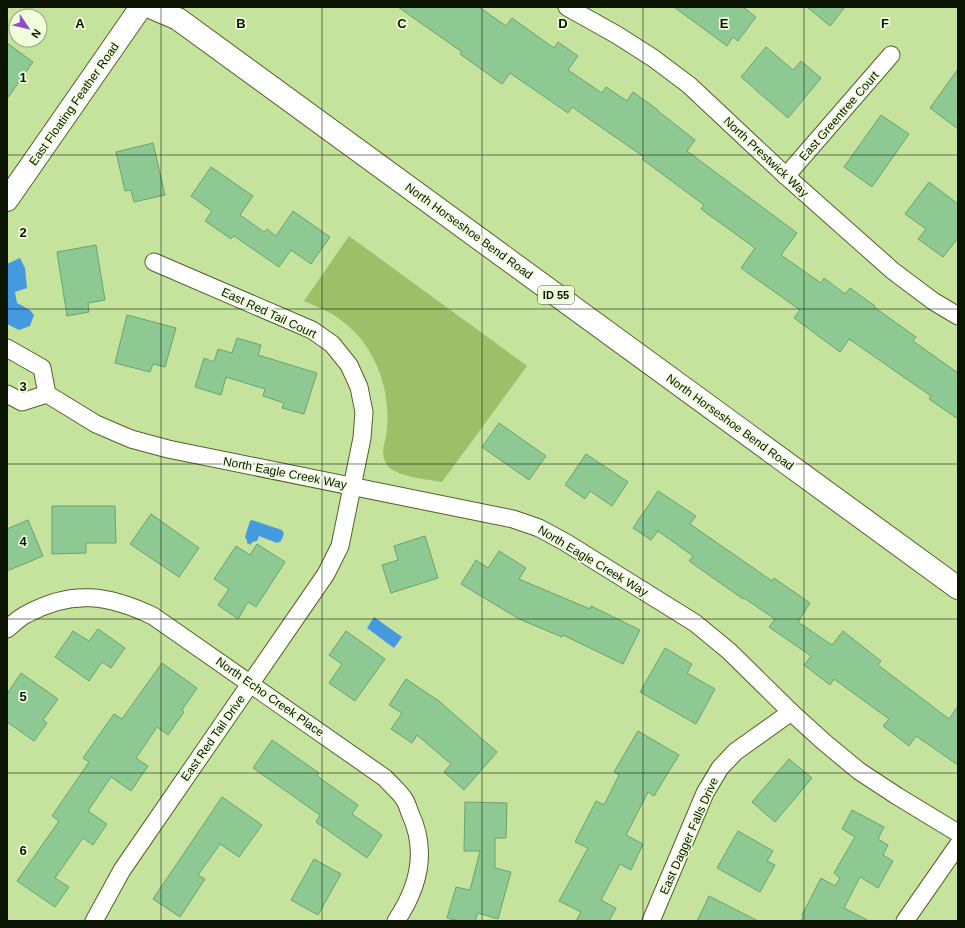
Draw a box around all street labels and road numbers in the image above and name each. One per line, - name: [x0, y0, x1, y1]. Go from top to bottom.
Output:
- street label: East Floating Feather Road: [26, 40, 122, 168]
- street label: East Greentree Court: [796, 68, 882, 164]
- street label: North Prestwick Way: [721, 114, 811, 200]
- street label: North Horseshoe Bend Road: [403, 180, 535, 282]
- street label: East Red Tail Court: [219, 285, 319, 341]
- road number: ID 55: [538, 286, 574, 304]
- street label: North Horseshoe Bend Road: [664, 371, 796, 473]
- street label: North Eagle Creek Way: [222, 454, 348, 492]
- street label: North Eagle Creek Way: [536, 523, 650, 599]
- street label: North Echo Creek Place: [213, 654, 327, 740]
- street label: East Red Tail Drive: [178, 692, 248, 784]
- street label: East Dagger Falls Drive: [657, 775, 721, 897]

